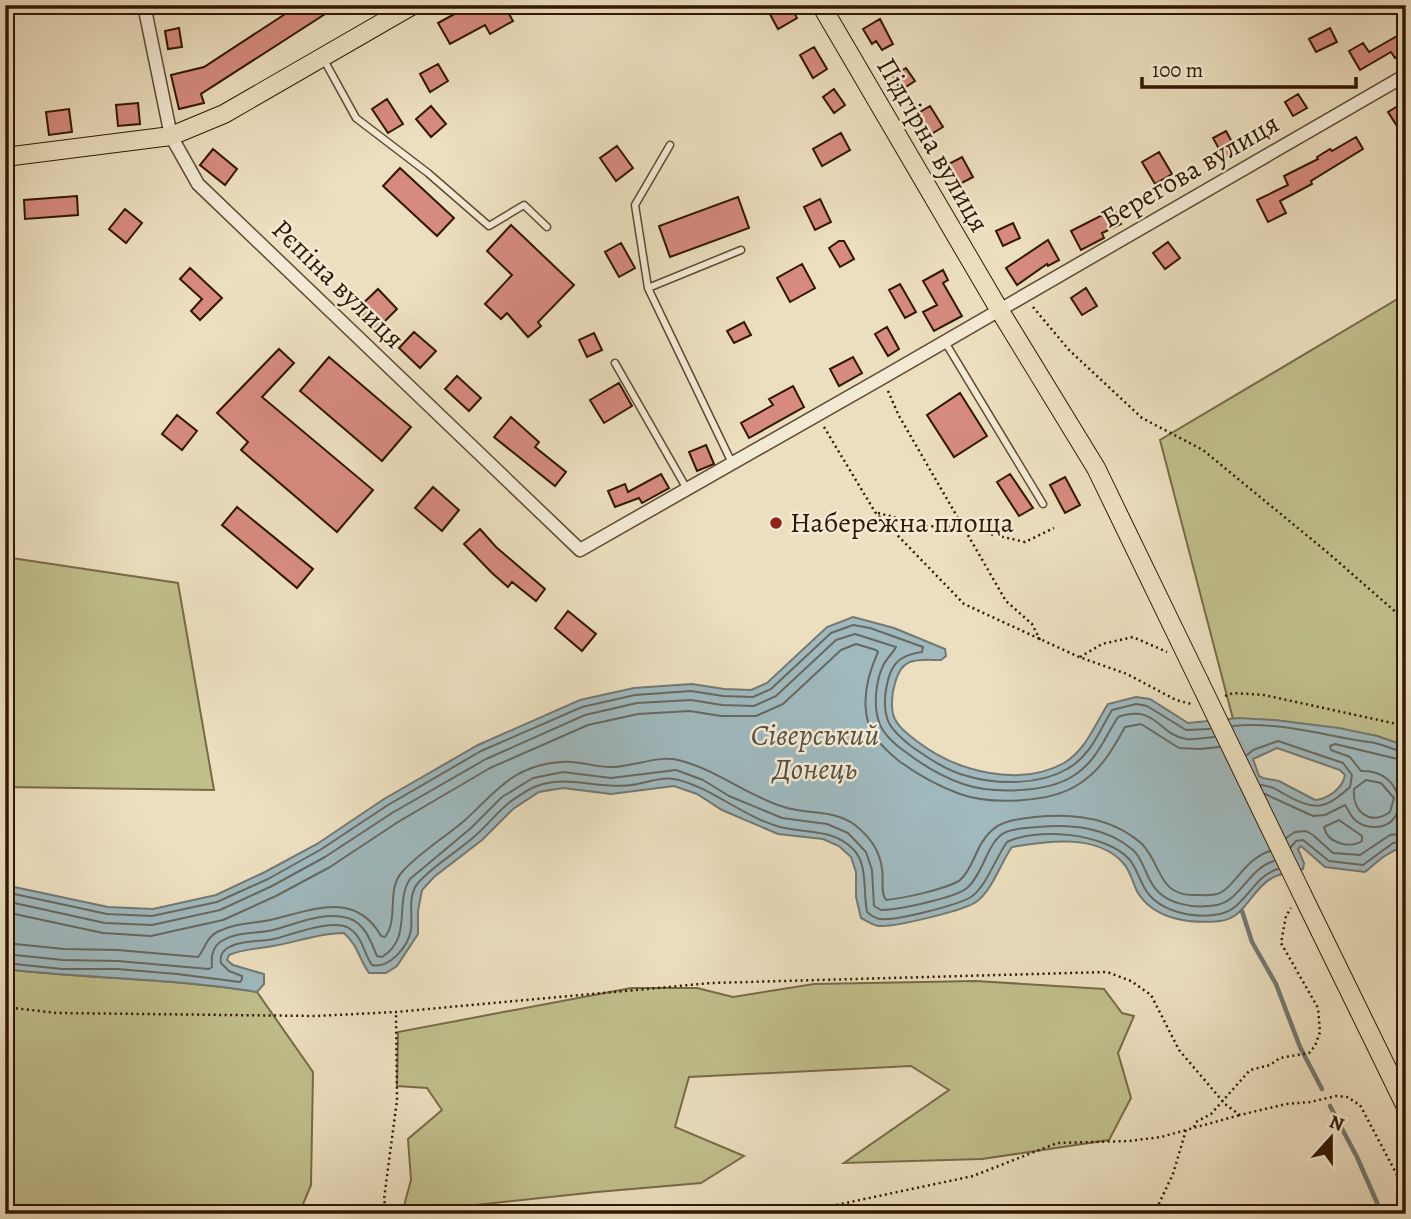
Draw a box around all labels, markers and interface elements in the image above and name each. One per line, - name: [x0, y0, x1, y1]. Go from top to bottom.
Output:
- scale bar: [1142, 46, 1355, 90]
- street label: Підгірна вулиця: [868, 51, 998, 239]
- text: 100 m: [1152, 56, 1203, 84]
- street label: Берегова вулиця: [1094, 105, 1286, 237]
- street label: Рєпіна вулиця: [263, 211, 413, 357]
- place label: Набережна площа: [790, 504, 1014, 542]
- marker: Набережна площа: [768, 515, 784, 531]
- water label: Сіверський Донець: [751, 715, 879, 789]
- north arrow: [1296, 1104, 1366, 1174]
- text: N: [1326, 1108, 1348, 1138]

